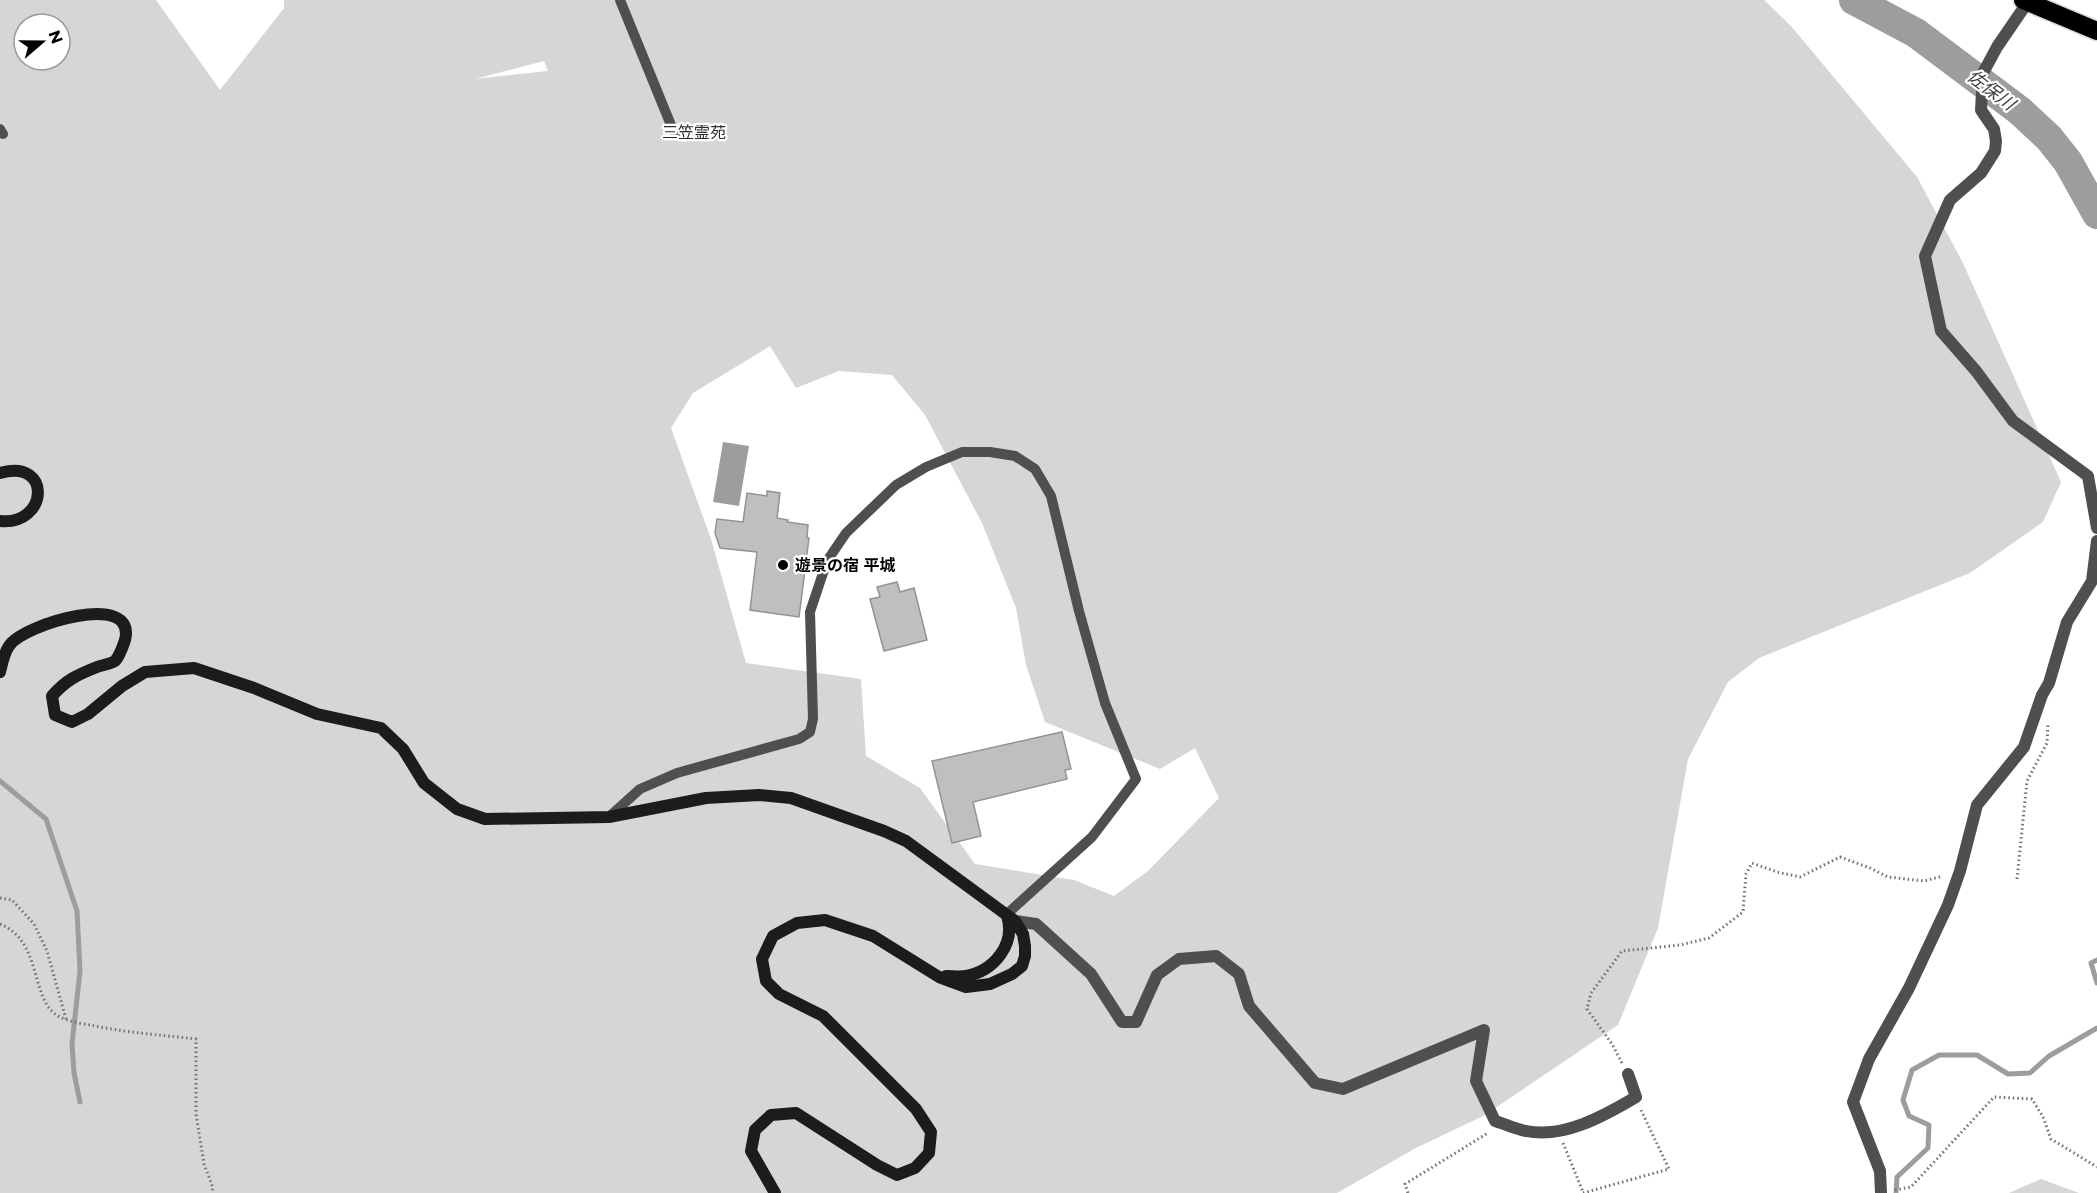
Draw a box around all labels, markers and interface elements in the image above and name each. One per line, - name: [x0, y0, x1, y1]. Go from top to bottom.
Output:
- north arrow: [12, 12, 72, 72]
- text: N: [44, 28, 67, 46]
- water label: 佐保川: [1963, 65, 2021, 116]
- park label: 三笠霊苑: [662, 123, 726, 142]
- place label: 遊景の宿 平城: [795, 556, 896, 575]
- marker: 遊景の宿 平城: [776, 558, 790, 572]

